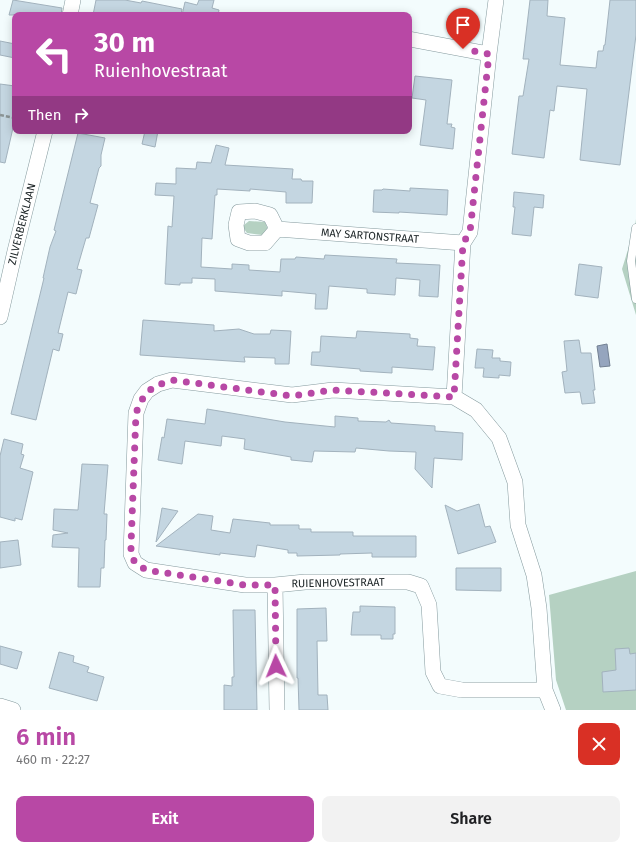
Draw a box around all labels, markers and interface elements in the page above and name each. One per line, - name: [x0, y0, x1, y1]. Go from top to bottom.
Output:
- pin: [446, 8, 480, 49]
- icon: arrive: [452, 14, 474, 36]
- text: 30 m: [94, 26, 155, 59]
- icon: left: [28, 28, 80, 80]
- text: Ruienhovestraat: [94, 60, 228, 82]
- icon: right: [70, 104, 92, 126]
- text: Then: [28, 106, 62, 124]
- street label: ZILVERBERKLAAN: [6, 182, 38, 266]
- street label: MAY SARTONSTRAAT: [321, 226, 420, 246]
- street label: RUIENHOVESTRAAT: [291, 576, 385, 590]
- position arrow: [255, 645, 297, 687]
- text: 6 min: [16, 723, 76, 751]
- button: close: [578, 723, 620, 765]
- text: 460 m · 22:27: [16, 752, 90, 767]
- button: Exit: [16, 796, 314, 842]
- button: Share: [322, 796, 620, 842]

